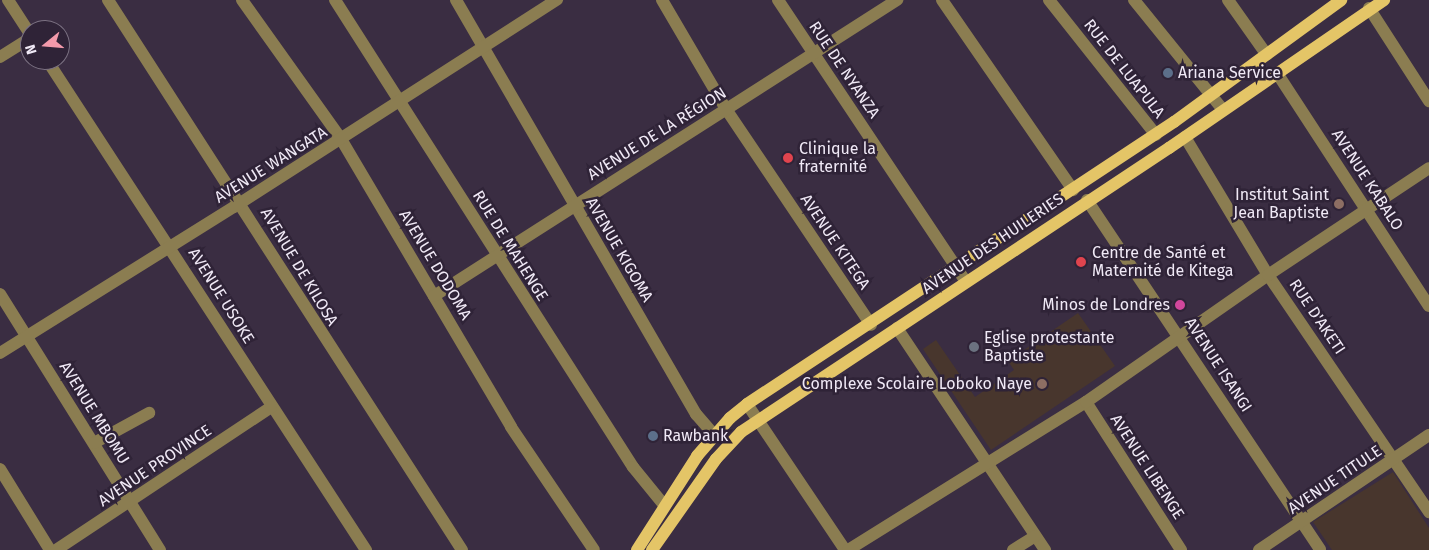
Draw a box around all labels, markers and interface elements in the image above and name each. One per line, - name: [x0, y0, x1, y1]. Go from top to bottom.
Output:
- street label: RUE DE LUAPULA: [1079, 16, 1169, 122]
- street label: RUE DE NYANZA: [805, 18, 883, 122]
- north arrow: [20, 20, 70, 70]
- text: N: [22, 42, 41, 56]
- place label: Ariana Service: [1178, 63, 1281, 83]
- marker: Ariana Service: [1162, 67, 1174, 79]
- street label: AVENUE DE LA RÉGION: [584, 83, 730, 185]
- street label: AVENUE WANGATA: [211, 123, 331, 207]
- street label: AVENUE KABALO: [1327, 126, 1407, 234]
- place label: Clinique la fraternité: [799, 139, 876, 177]
- marker: Clinique la fraternité: [781, 151, 795, 165]
- place label: Institut Saint Jean Baptiste: [1233, 185, 1329, 223]
- street label: RUE DE MAHENGE: [468, 187, 552, 305]
- street label: AVENUE DES HUILERIES: [919, 189, 1067, 299]
- street label: AVENUE KITEGA: [796, 191, 874, 293]
- street label: AVENUE KIGOMA: [581, 194, 657, 306]
- marker: Institut Saint Jean Baptiste: [1333, 198, 1345, 210]
- street label: AVENUE DE KILOSA: [256, 205, 342, 329]
- street label: AVENUE DODOMA: [395, 206, 475, 324]
- place label: Centre de Santé et Maternité de Kitega: [1092, 243, 1233, 281]
- street label: AVENUE USOKE: [184, 245, 258, 347]
- marker: Centre de Santé et Maternité de Kitega: [1074, 255, 1088, 269]
- street label: RUE D'AKETI: [1285, 276, 1349, 358]
- place label: Minos de Londres: [1042, 295, 1170, 315]
- marker: Minos de Londres: [1174, 299, 1186, 311]
- street label: AVENUE ISANGI: [1180, 314, 1256, 416]
- place label: Eglise protestante Baptiste: [984, 328, 1114, 366]
- marker: Eglise protestante Baptiste: [968, 341, 980, 353]
- street label: AVENUE MBOMU: [55, 358, 133, 468]
- place label: Complexe Scolaire Loboko Naye: [802, 374, 1032, 394]
- marker: Complexe Scolaire Loboko Naye: [1036, 378, 1048, 390]
- street label: AVENUE LIBENGE: [1106, 411, 1188, 523]
- street label: AVENUE PROVINCE: [95, 421, 215, 511]
- place label: Rawbank: [663, 426, 728, 446]
- marker: Rawbank: [647, 430, 659, 442]
- street label: AVENUE TITULE: [1284, 442, 1386, 518]

